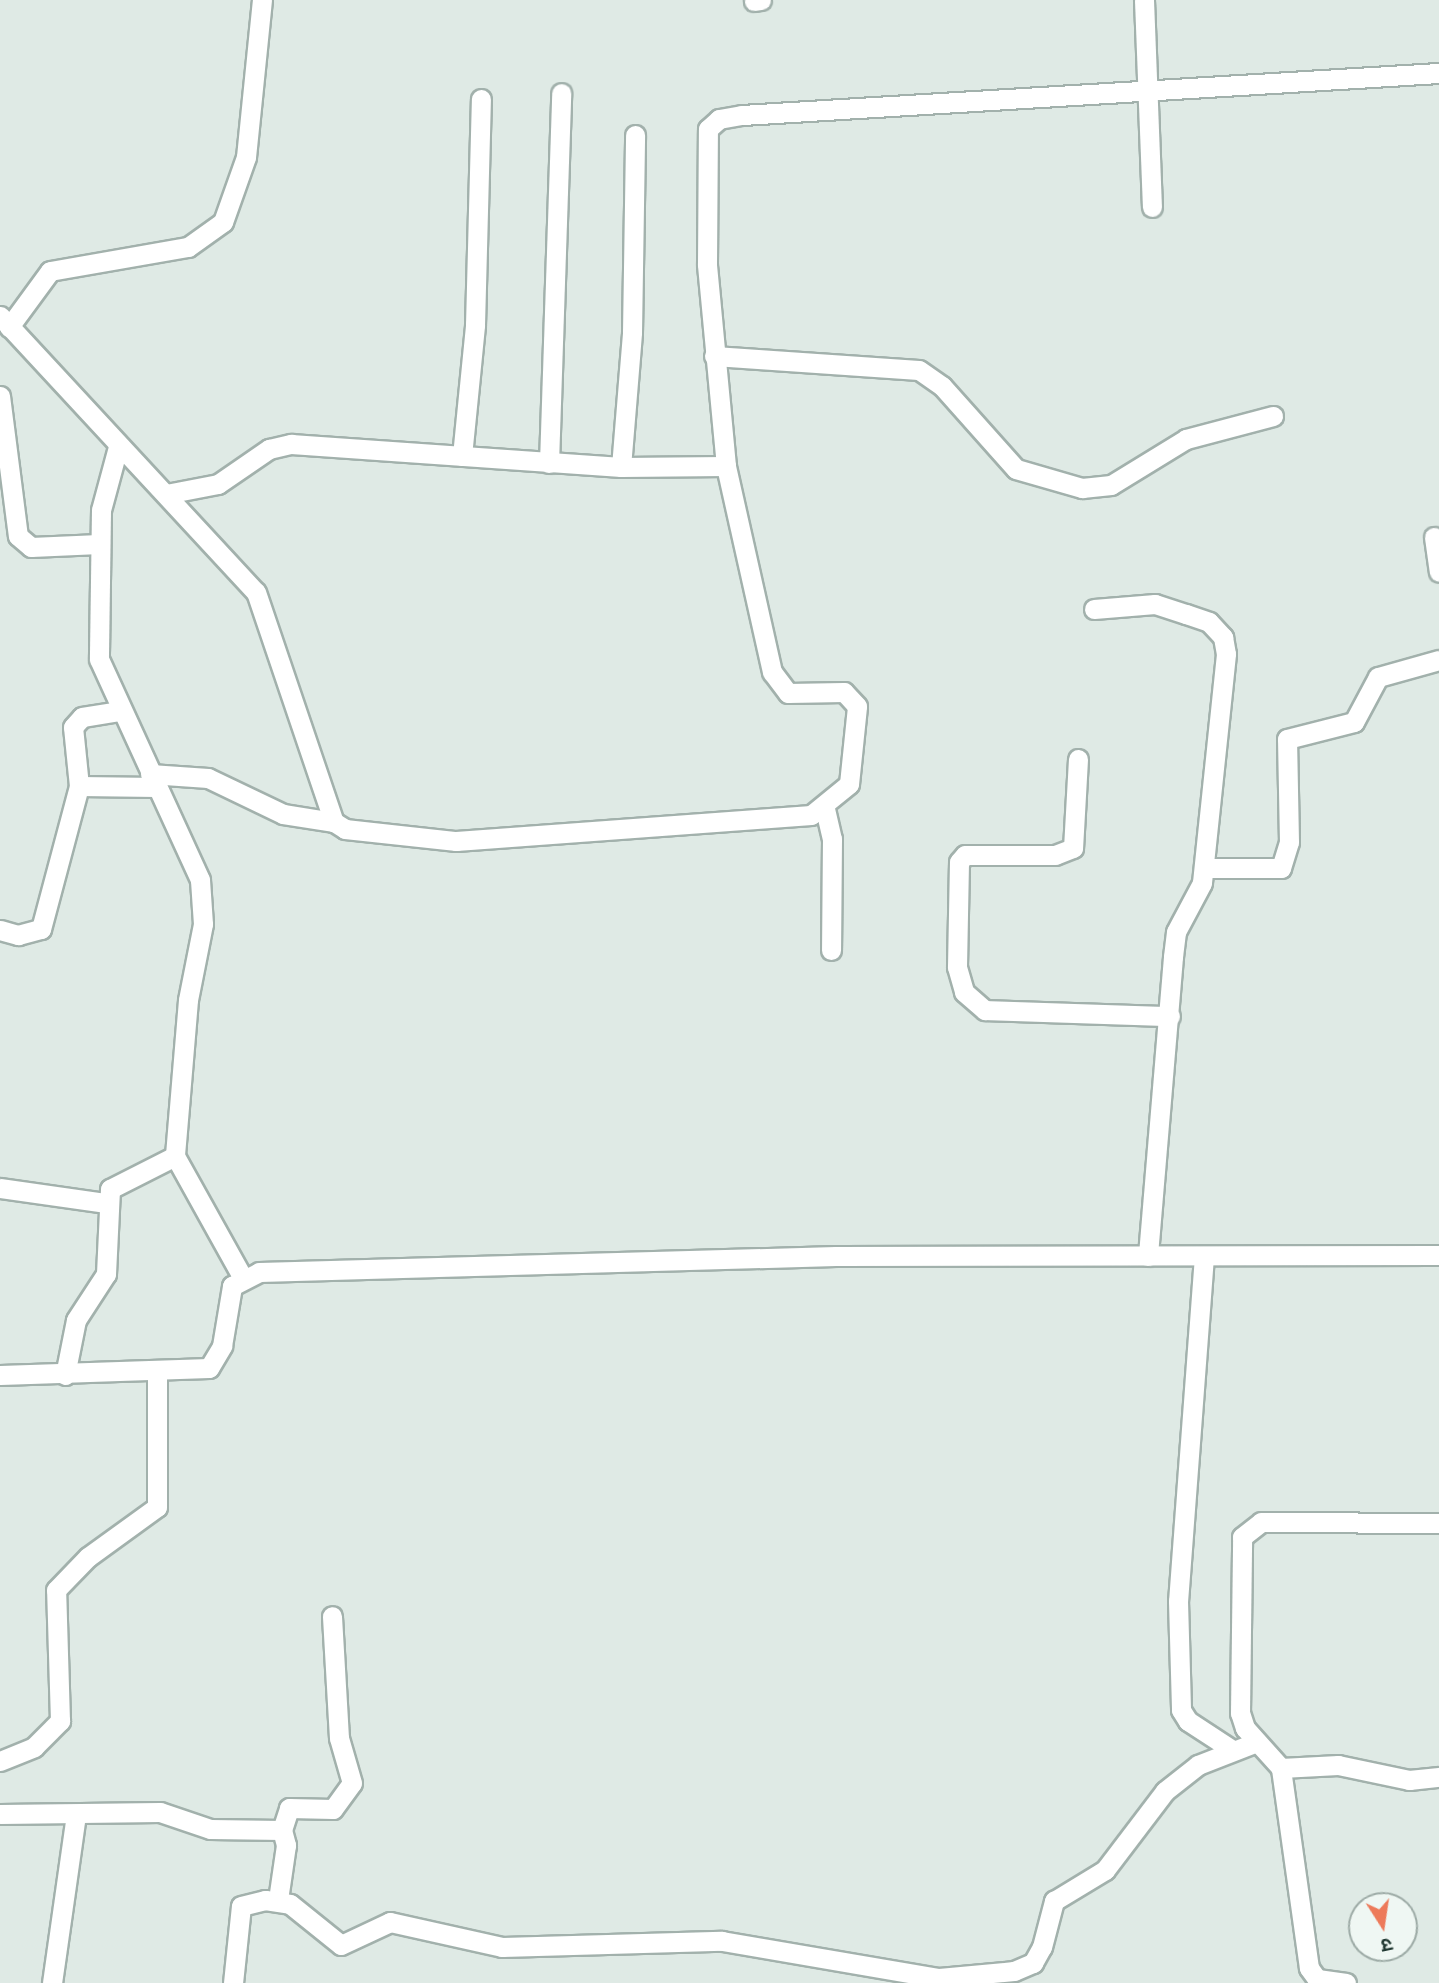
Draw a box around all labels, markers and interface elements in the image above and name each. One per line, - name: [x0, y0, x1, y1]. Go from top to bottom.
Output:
- north arrow: [1348, 1892, 1418, 1962]
- text: उ: [1379, 1934, 1395, 1958]

